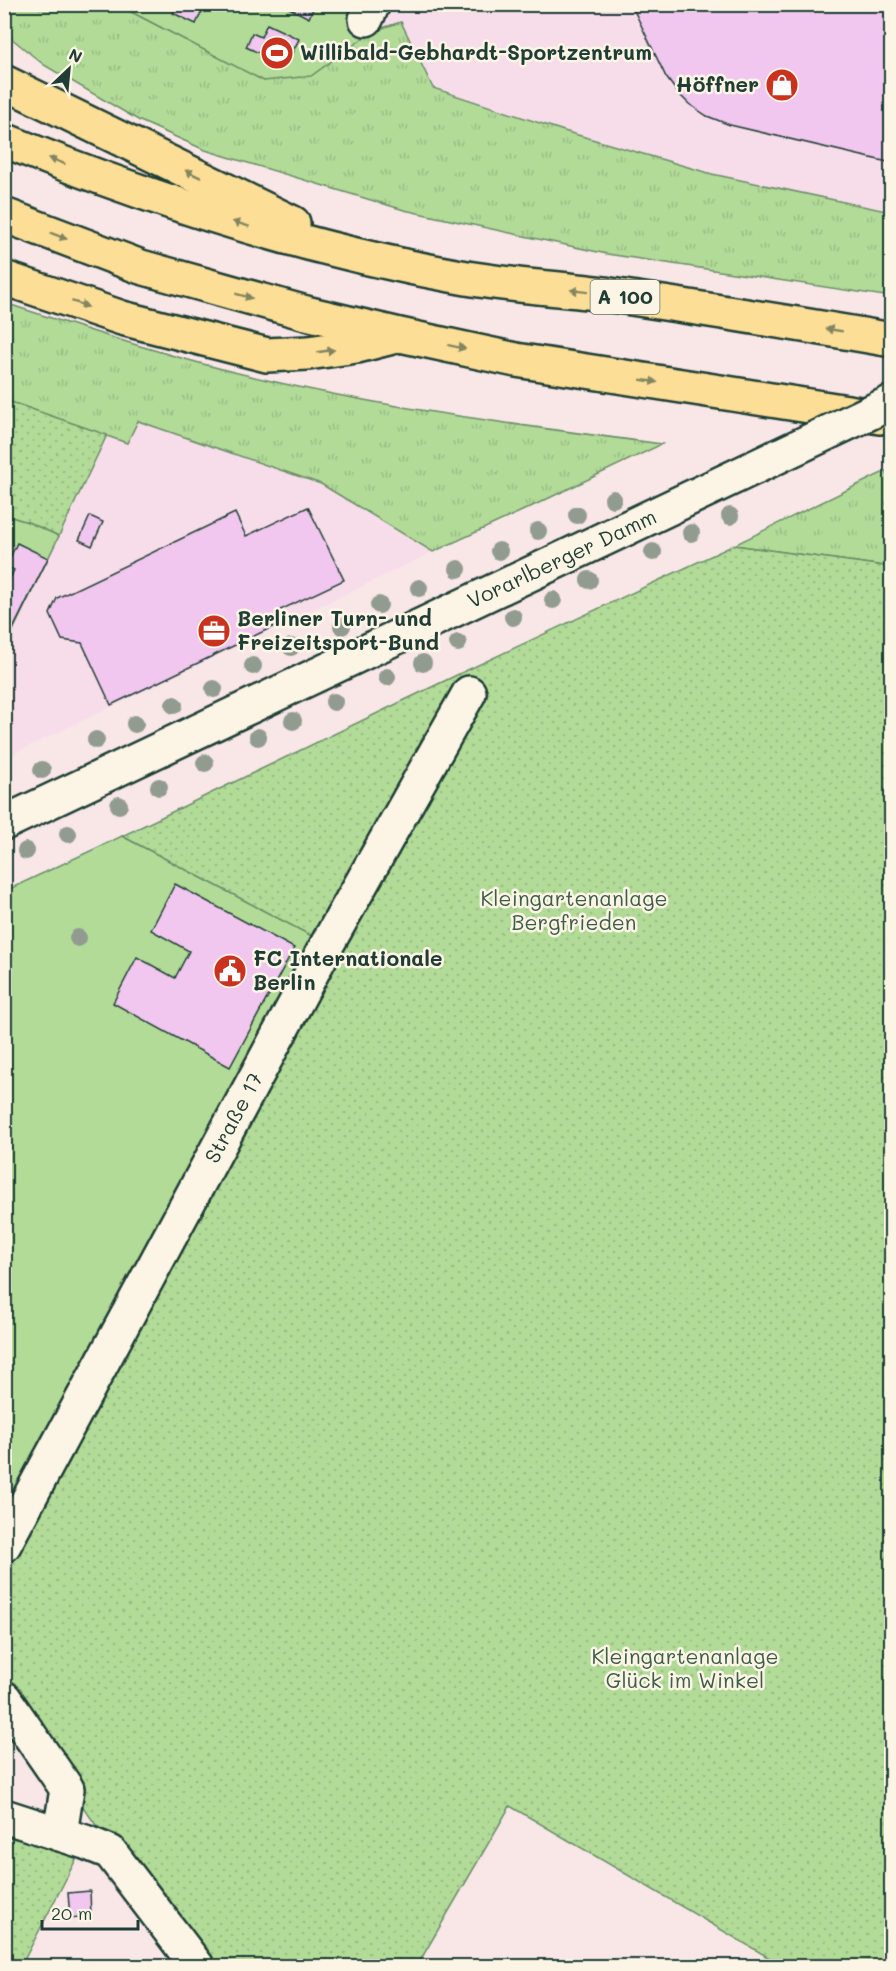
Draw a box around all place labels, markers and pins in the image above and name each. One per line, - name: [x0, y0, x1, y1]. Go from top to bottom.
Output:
- sports icon: Willibald-Gebhardt-Sportzentrum: [259, 35, 295, 71]
- place label: Willibald-Gebhardt-Sportzentrum: [300, 38, 652, 65]
- shop icon: Höffner: [764, 67, 800, 103]
- place label: Höffner: [676, 70, 759, 97]
- place label: Berliner Turn- und Freizeitsport-Bund: [237, 604, 439, 655]
- office icon: Berliner Turn- und Freizeitsport-Bund: [196, 613, 232, 649]
- place label: FC Internationale Berlin: [253, 944, 442, 995]
- public building icon: FC Internationale Berlin: [212, 953, 248, 989]

